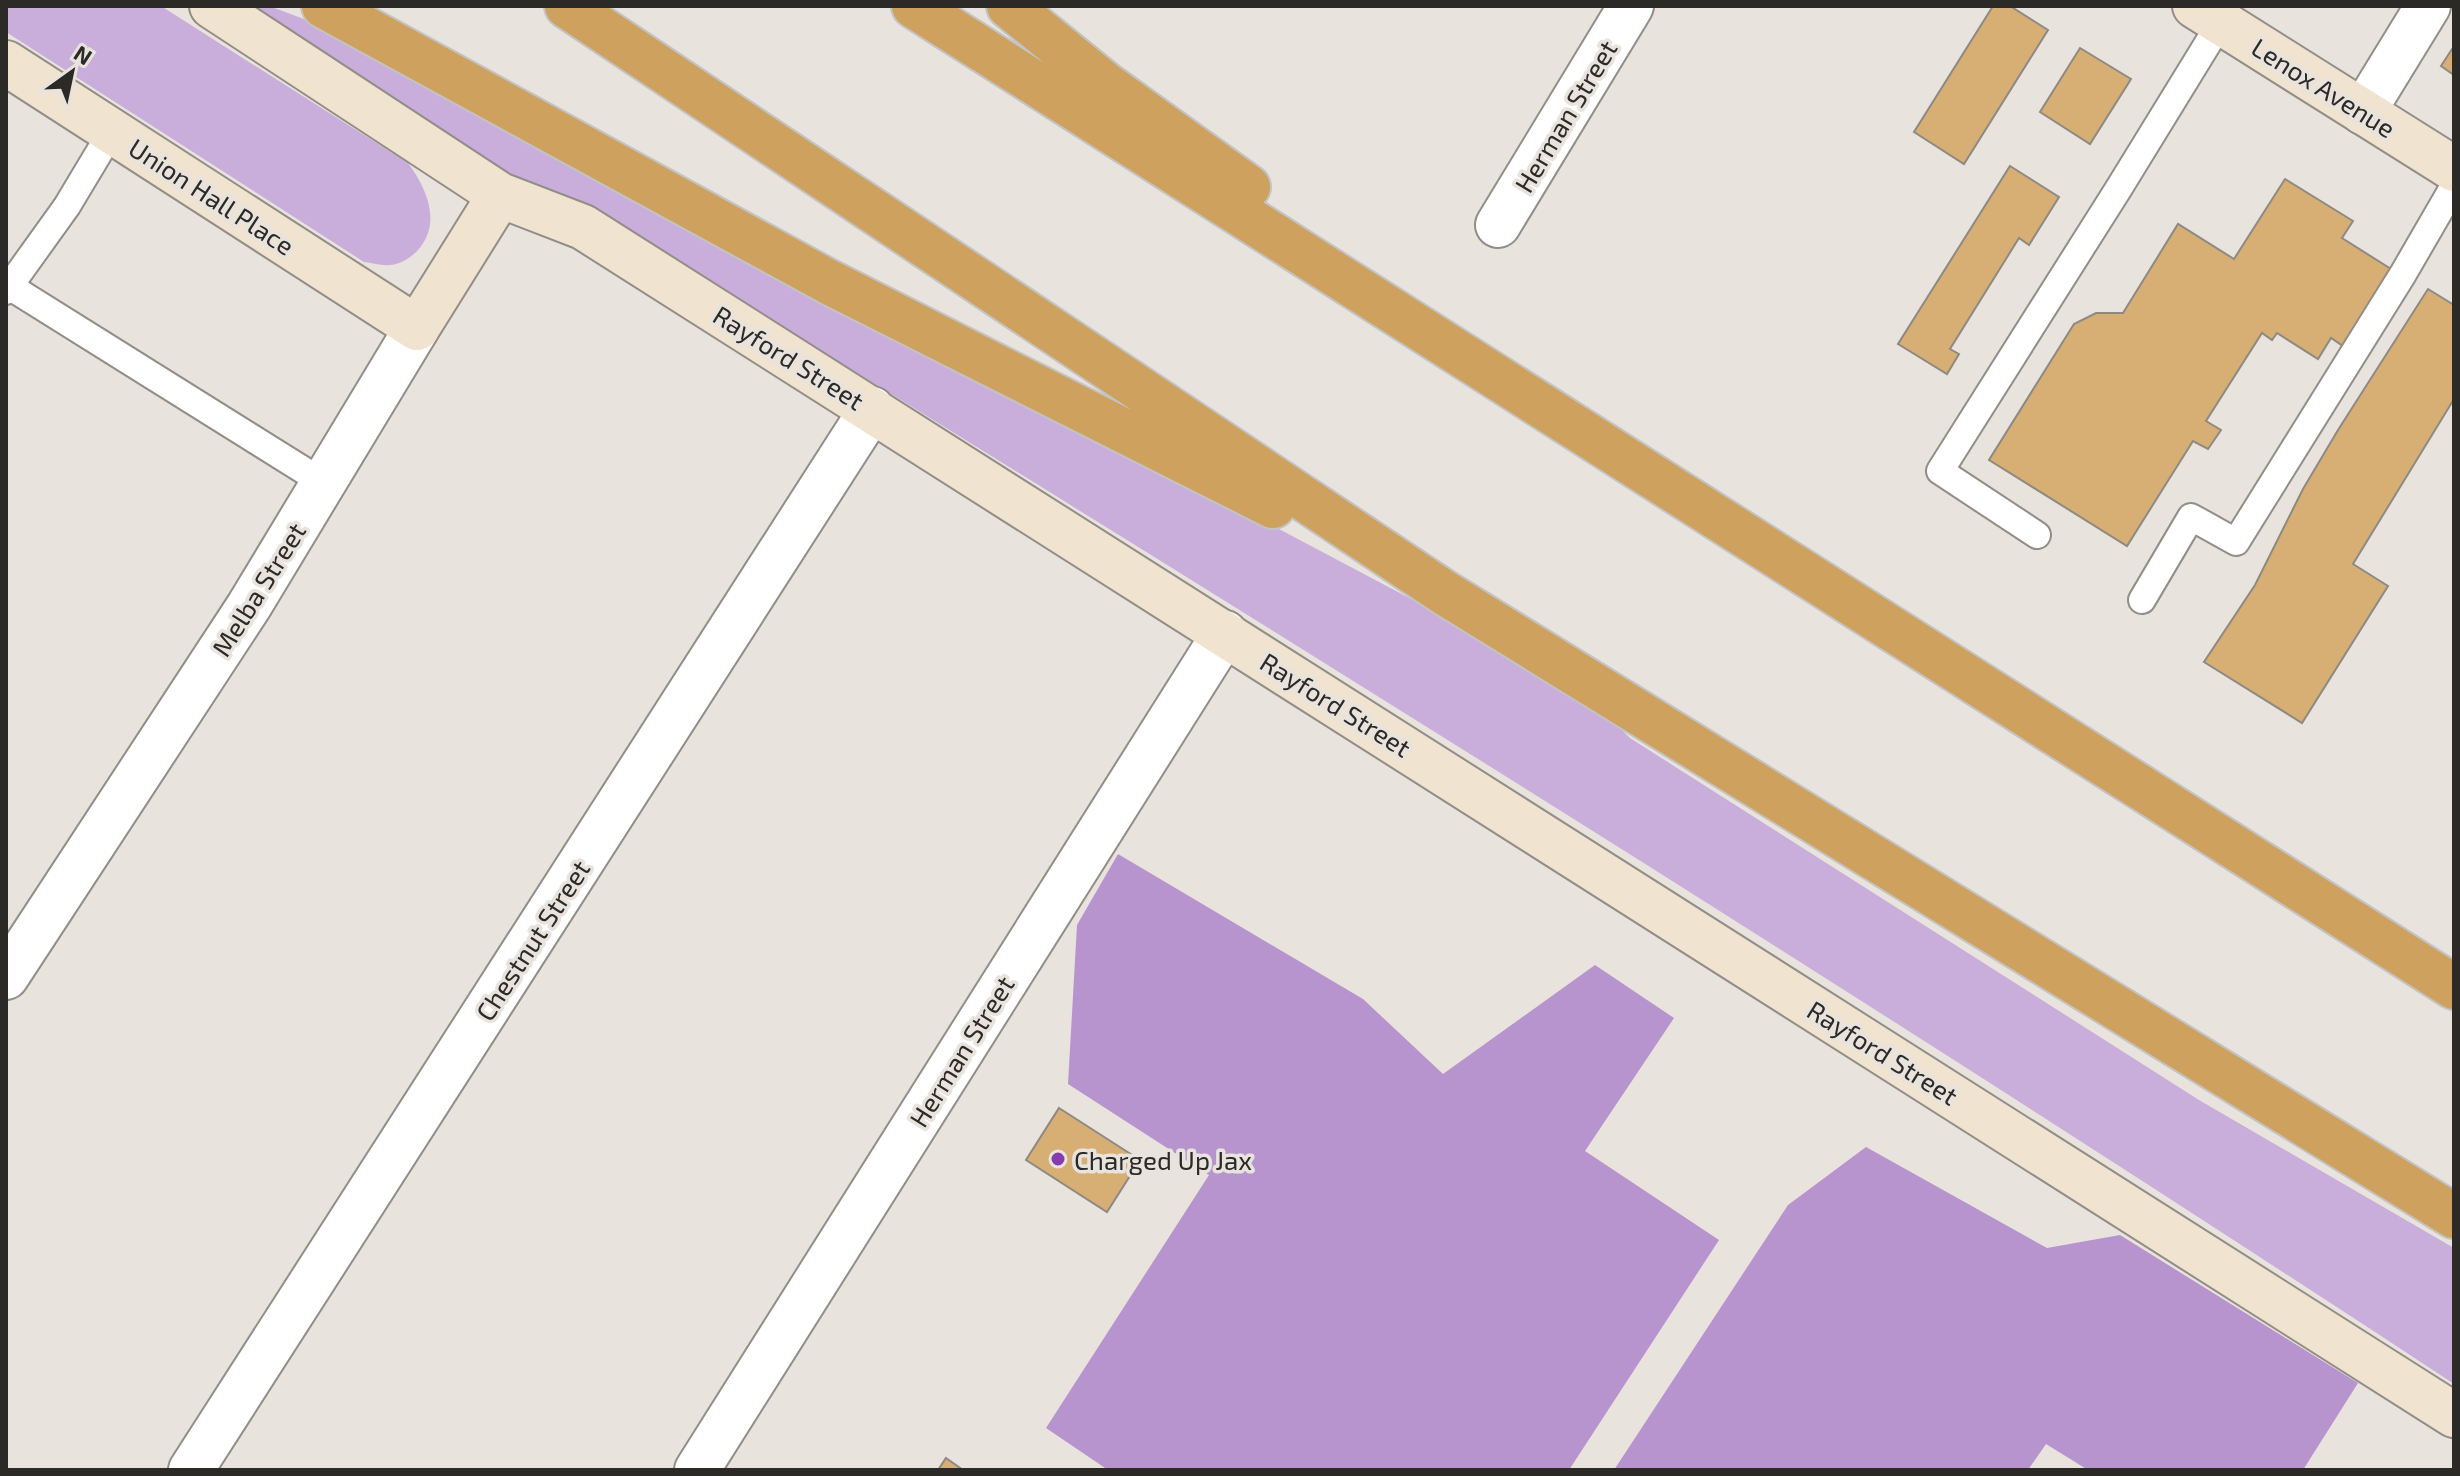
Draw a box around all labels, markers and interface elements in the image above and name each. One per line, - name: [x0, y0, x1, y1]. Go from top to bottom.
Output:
- street label: Lenox Avenue: [2247, 31, 2401, 143]
- north arrow: [32, 32, 112, 112]
- street label: Herman Street: [1507, 34, 1623, 198]
- text: N: [70, 39, 97, 70]
- street label: Union Hall Place: [124, 131, 300, 261]
- street label: Rayford Street: [708, 298, 870, 416]
- street label: Melba Street: [205, 516, 311, 662]
- street label: Rayford Street: [1255, 645, 1417, 763]
- street label: Chestnut Street: [469, 854, 595, 1026]
- street label: Herman Street: [902, 970, 1020, 1132]
- street label: Rayford Street: [1802, 993, 1964, 1111]
- place label: Charged Up Jax: [1074, 1144, 1252, 1175]
- marker: Charged Up Jax: [1049, 1150, 1067, 1168]

